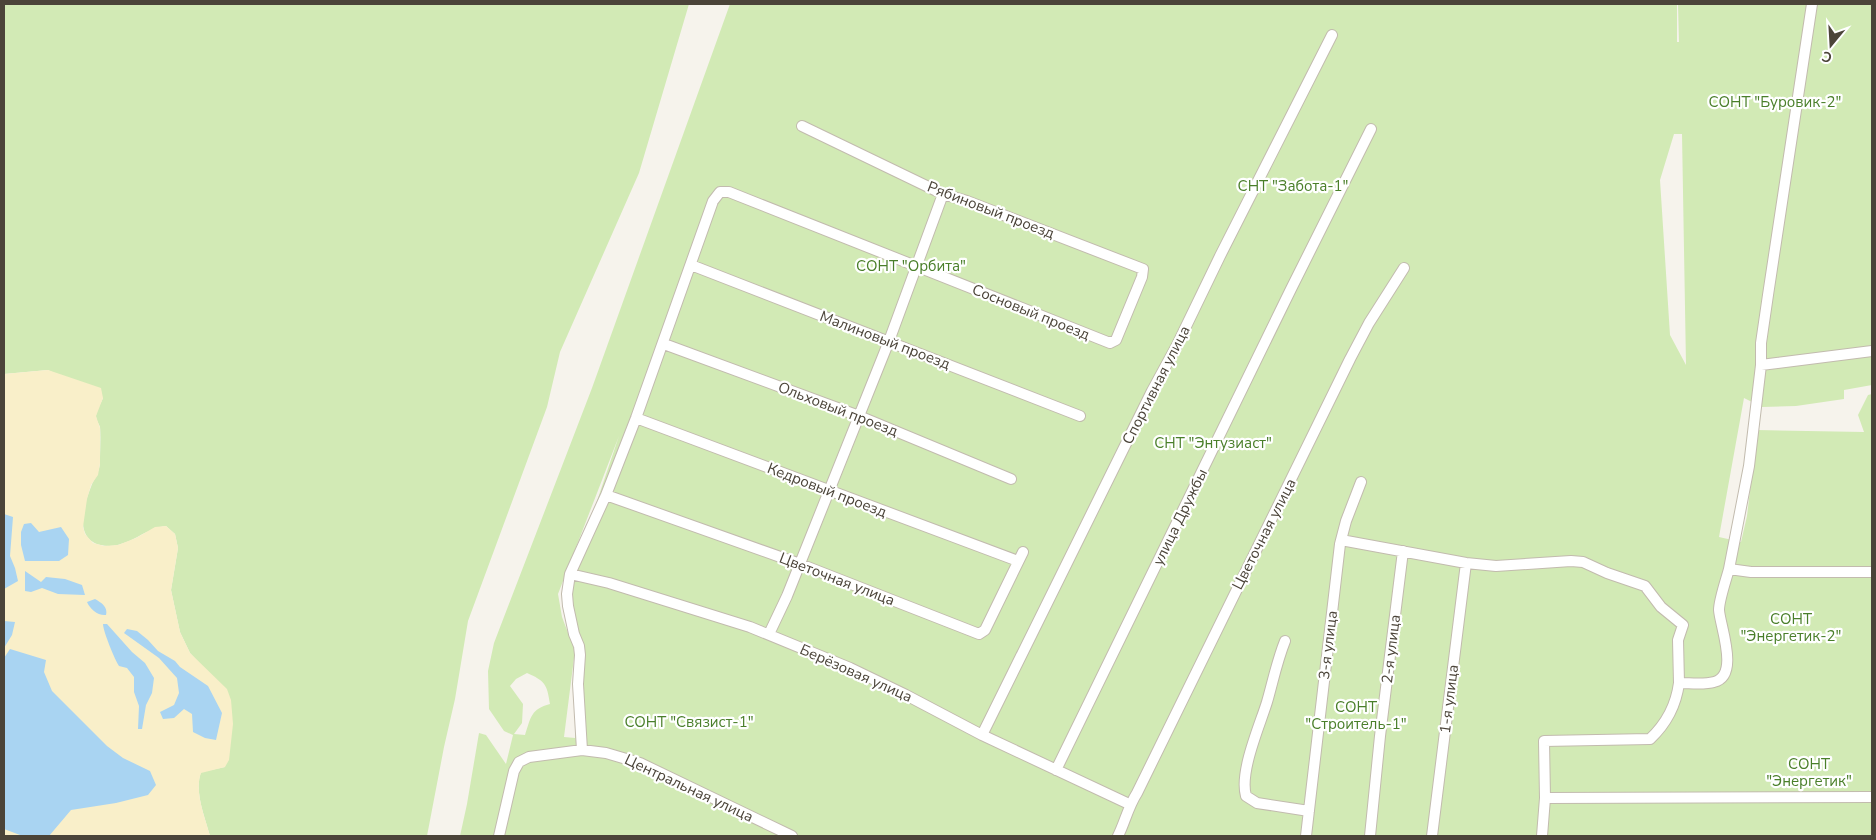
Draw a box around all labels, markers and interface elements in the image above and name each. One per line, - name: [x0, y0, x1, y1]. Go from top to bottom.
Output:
- north arrow: [1806, 20, 1856, 70]
- text: С: [1819, 46, 1835, 67]
- park label: СОНТ "Буровик-2": [1709, 92, 1841, 112]
- park label: СНТ "Забота-1": [1238, 176, 1348, 196]
- street label: Рябиновый проезд: [925, 177, 1058, 244]
- park label: СОНТ "Орбита": [856, 256, 966, 276]
- street label: Сосновый проезд: [969, 279, 1093, 345]
- street label: Малиновый проезд: [817, 306, 953, 374]
- street label: Спортивная улица: [1117, 322, 1195, 448]
- street label: Ольховый проезд: [775, 377, 901, 441]
- park label: СНТ "Энтузиаст": [1154, 433, 1272, 453]
- street label: Кедровый проезд: [764, 458, 890, 522]
- street label: улица Дружбы: [1148, 465, 1212, 569]
- street label: Цветочная улица: [1227, 475, 1301, 593]
- street label: Цветочная улица: [776, 548, 898, 610]
- street label: 3-я улица: [1314, 609, 1342, 681]
- park label: СОНТ "Энергетик-2": [1741, 609, 1841, 646]
- street label: 2-я улица: [1377, 613, 1405, 685]
- street label: Берёзовая улица: [797, 639, 915, 707]
- street label: 1-я улица: [1435, 663, 1463, 735]
- park label: СОНТ "Строитель-1": [1305, 697, 1407, 734]
- park label: СОНТ "Связист-1": [624, 712, 754, 732]
- street label: Центральная улица: [621, 749, 757, 827]
- park label: СОНТ "Энергетик": [1766, 754, 1852, 791]

